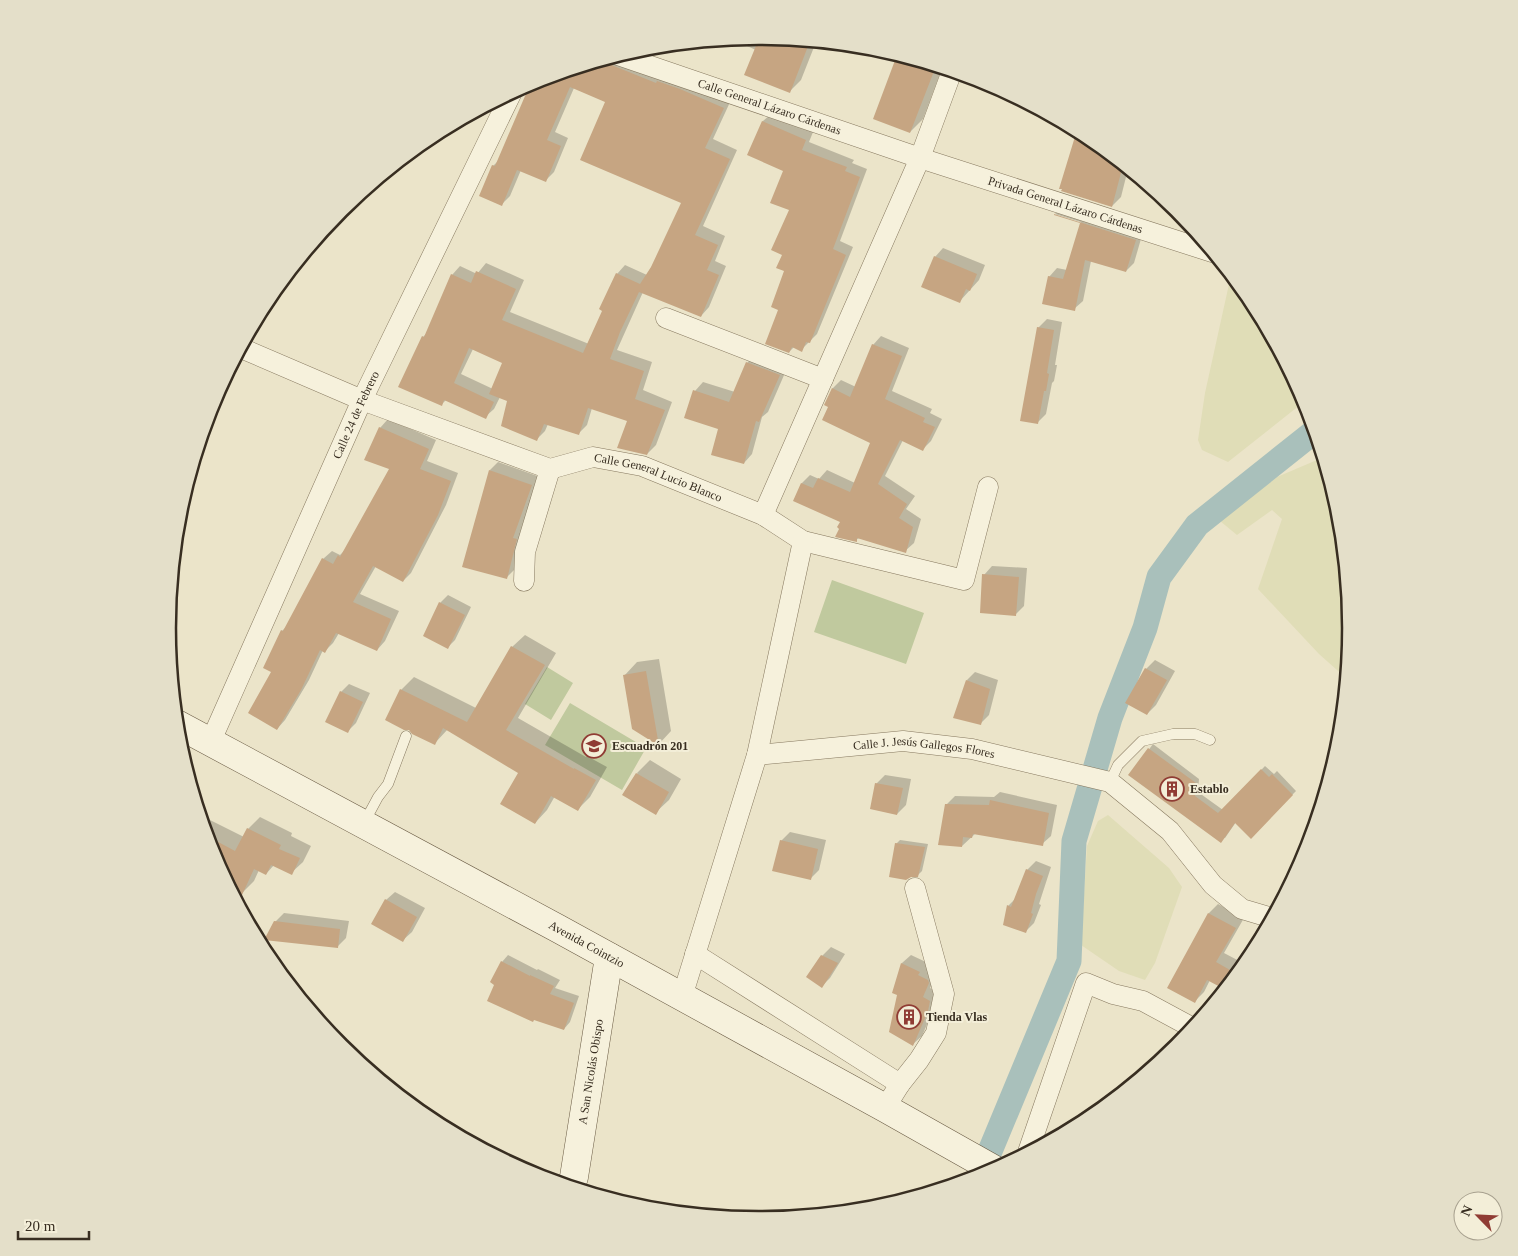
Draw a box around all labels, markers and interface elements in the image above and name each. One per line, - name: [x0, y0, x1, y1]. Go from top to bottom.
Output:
- street label: Calle General Lázaro Cárdenas: [696, 76, 843, 138]
- street label: Privada General Lázaro Cárdenas: [986, 173, 1145, 236]
- street label: Calle 24 de Febrero: [330, 369, 382, 461]
- street label: Calle General Lucio Blanco: [593, 450, 724, 505]
- school or university icon: Escuadrón 201: [581, 733, 607, 759]
- street label: Calle J. Jesús Gallegos Flores: [852, 734, 997, 761]
- place label: Escuadrón 201: [612, 739, 688, 753]
- building icon: Establo: [1159, 776, 1185, 802]
- place label: Establo: [1190, 782, 1229, 796]
- street label: Avenida Cointzio: [546, 918, 627, 971]
- building icon: Tienda Vlas: [896, 1004, 922, 1030]
- place label: Tienda Vlas: [926, 1010, 988, 1024]
- street label: A San Nicolás Obispo: [575, 1018, 606, 1125]
- north arrow: [1453, 1191, 1503, 1241]
- text: N: [1458, 1203, 1475, 1219]
- scale bar: [18, 1208, 89, 1240]
- text: 20 m: [25, 1218, 56, 1234]

